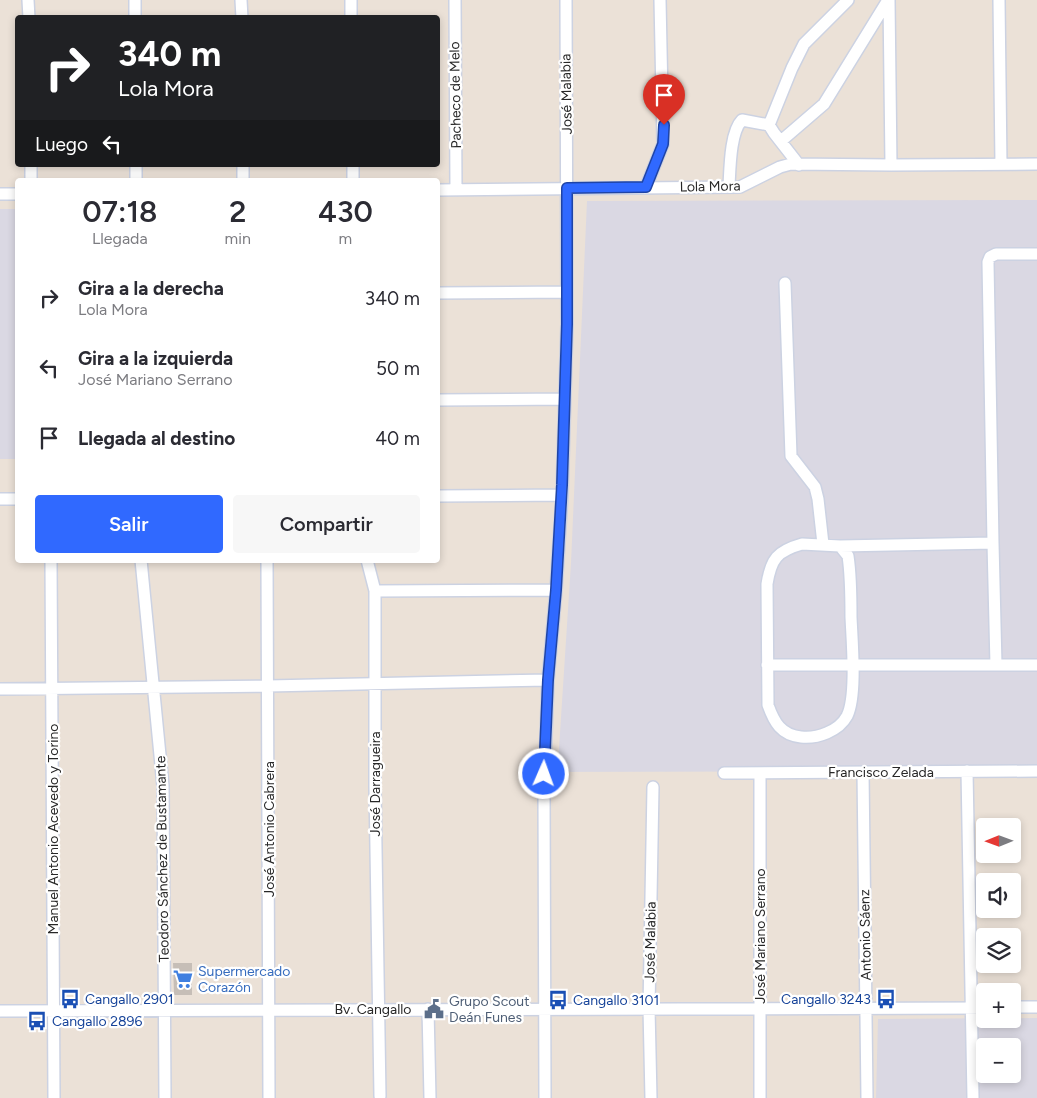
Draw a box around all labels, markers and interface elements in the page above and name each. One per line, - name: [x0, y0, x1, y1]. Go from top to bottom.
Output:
- text: 340 m: [118, 33, 221, 75]
- icon: right: [35, 35, 100, 100]
- street label: Pacheco de Melo: [446, 41, 465, 149]
- street label: José Malabia: [557, 53, 576, 135]
- pin: [643, 74, 685, 125]
- text: Lola Mora: [118, 75, 214, 102]
- icon: arrive: [650, 81, 678, 109]
- icon: left: [98, 130, 126, 158]
- text: Luego: [35, 133, 88, 156]
- street label: Lola Mora: [679, 177, 741, 196]
- text: 07:18: [82, 193, 157, 230]
- text: 2: [229, 193, 246, 230]
- text: 430: [318, 193, 373, 230]
- text: Llegada: [92, 229, 148, 248]
- text: min: [225, 229, 251, 248]
- text: m: [339, 229, 352, 248]
- text: Gira a la derecha: [78, 277, 224, 300]
- icon: right: [35, 284, 63, 312]
- text: 340 m: [365, 287, 420, 310]
- text: Lola Mora: [78, 300, 148, 319]
- text: Gira a la izquierda: [78, 347, 233, 370]
- icon: left: [35, 354, 63, 382]
- text: 50 m: [376, 357, 420, 380]
- text: José Mariano Serrano: [78, 370, 233, 389]
- icon: arrive: [35, 424, 63, 452]
- text: Llegada al destino: [78, 427, 235, 450]
- text: 40 m: [375, 427, 420, 450]
- button: Salir: [35, 495, 223, 553]
- button: Compartir: [233, 495, 420, 553]
- street label: Manuel Antonio Acevedo y Torino: [45, 724, 62, 934]
- street label: José Darragueira: [367, 731, 384, 837]
- position arrow: [517, 747, 569, 799]
- street label: Teodoro Sánchez de Bustamante: [152, 755, 173, 962]
- street label: José Antonio Cabrera: [261, 761, 278, 897]
- street label: Francisco Zelada: [828, 764, 934, 781]
- north arrow: [976, 818, 1021, 862]
- map controls: [976, 818, 1021, 1083]
- street label: José Mariano Serrano: [752, 868, 769, 1004]
- button: sound: [976, 873, 1021, 918]
- street label: Antonio Sáenz: [856, 889, 875, 981]
- street label: José Malabia: [641, 901, 660, 983]
- button: layers: [976, 928, 1021, 973]
- place label: Supermercado Corazón: [198, 963, 290, 996]
- supermarket icon: Supermercado Corazón: [172, 968, 194, 990]
- button: +: [976, 983, 1021, 1028]
- bus stop icon: Cangallo 2901: [59, 988, 81, 1010]
- bus stop icon: Cangallo 3243: [875, 988, 897, 1010]
- bus stop icon: Cangallo 3101: [547, 989, 569, 1011]
- place label: Cangallo 2901: [85, 991, 174, 1008]
- place label: Cangallo 3243: [781, 991, 871, 1008]
- place label: Cangallo 3101: [573, 992, 659, 1009]
- place label: Grupo Scout Deán Funes: [449, 993, 529, 1026]
- public building icon: Grupo Scout Deán Funes: [423, 998, 445, 1020]
- street label: Bv. Cangallo: [335, 1001, 411, 1018]
- bus stop icon: Cangallo 2896: [26, 1010, 48, 1032]
- place label: Cangallo 2896: [52, 1013, 142, 1030]
- button: −: [976, 1038, 1021, 1083]

